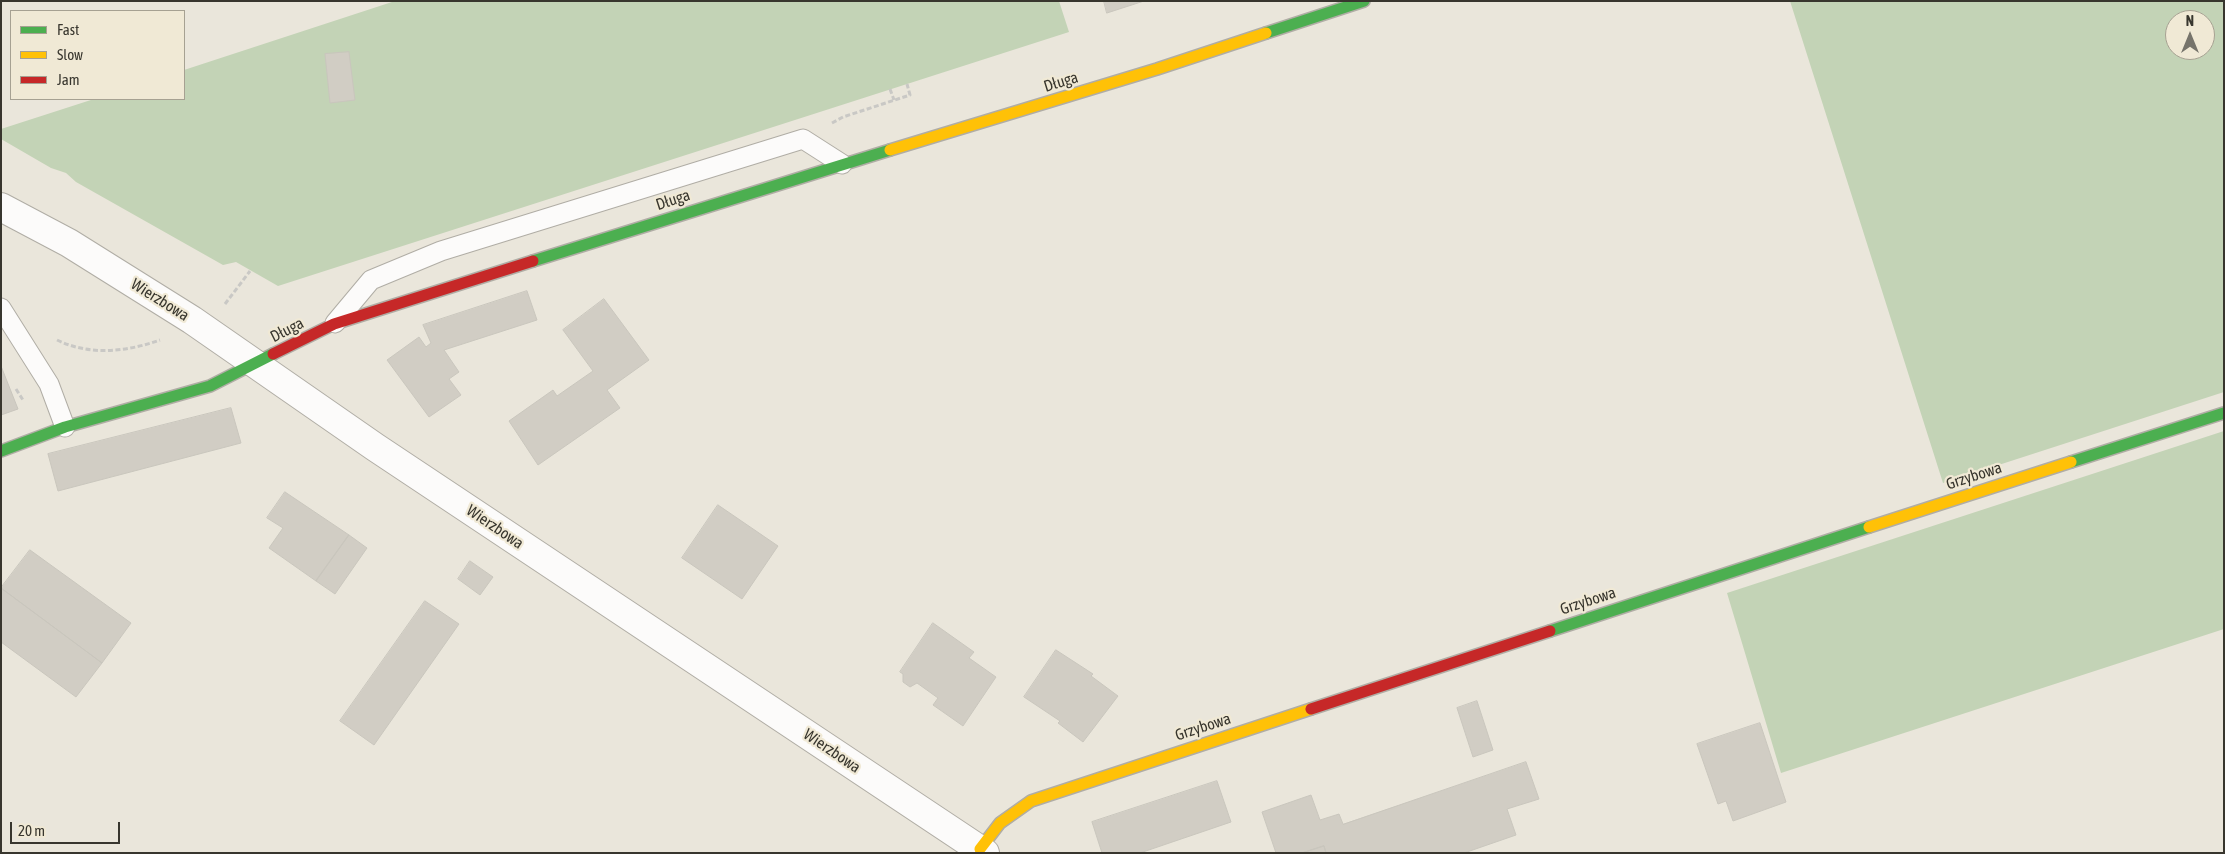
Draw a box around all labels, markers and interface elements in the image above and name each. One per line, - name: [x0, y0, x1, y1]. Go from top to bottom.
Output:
- legend: [10, 10, 185, 100]
- north arrow: [2165, 10, 2215, 60]
- text: N: [2186, 13, 2194, 29]
- text: Fast: [57, 21, 79, 38]
- text: Slow: [57, 46, 83, 63]
- street label: Długa: [1041, 68, 1081, 96]
- text: Jam: [57, 71, 80, 88]
- street label: Długa: [653, 185, 693, 215]
- street label: Wierzbowa: [127, 275, 193, 325]
- street label: Długa: [267, 314, 307, 346]
- street label: Grzybowa: [1944, 458, 2004, 494]
- street label: Wierzbowa: [463, 501, 527, 553]
- street label: Grzybowa: [1558, 583, 1618, 619]
- street label: Grzybowa: [1173, 709, 1233, 745]
- street label: Wierzbowa: [800, 725, 864, 777]
- scale bar: [12, 812, 122, 844]
- text: 20 m: [18, 822, 45, 839]

